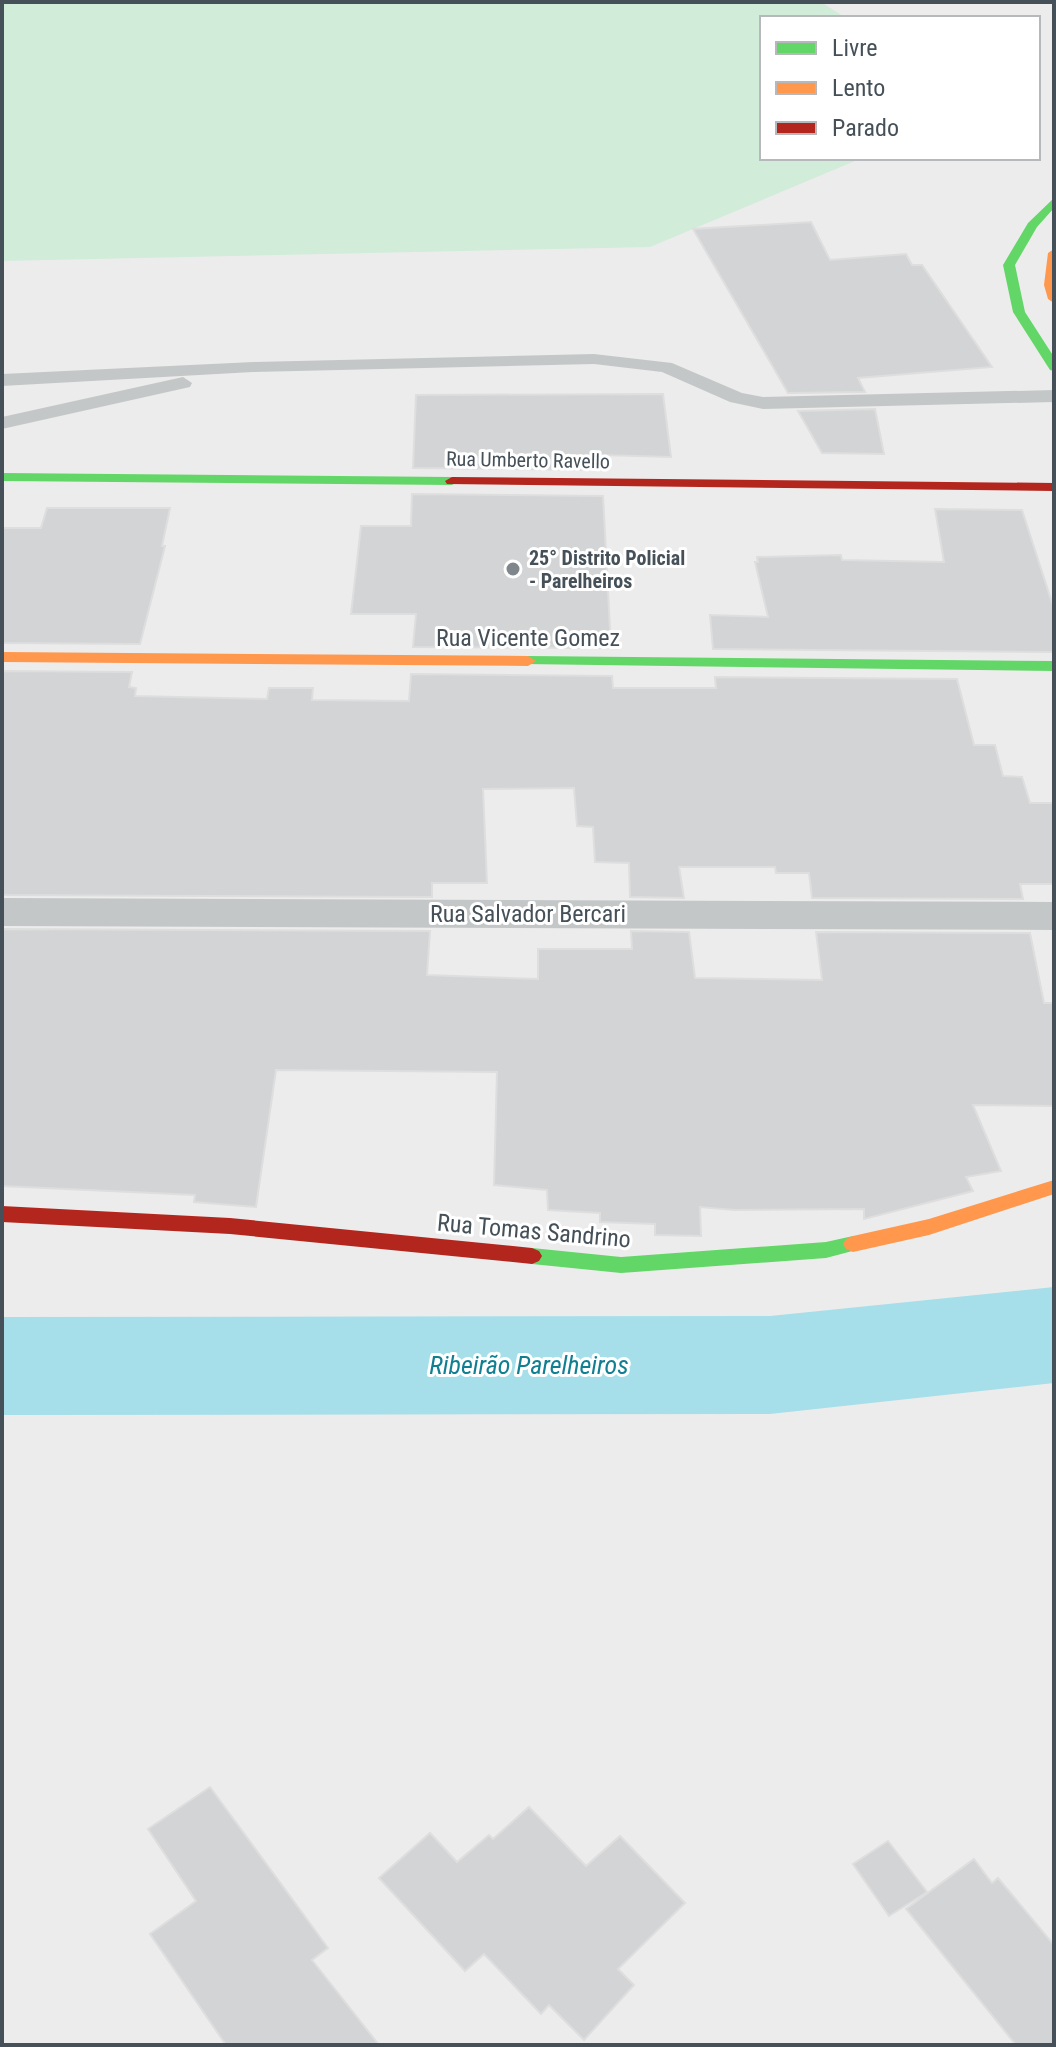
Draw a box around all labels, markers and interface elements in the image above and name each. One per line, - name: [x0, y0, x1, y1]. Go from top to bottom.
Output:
- legend: [760, 16, 1040, 160]
- text: Livre: [832, 34, 878, 62]
- text: Lento: [832, 74, 885, 102]
- text: Parado: [832, 114, 899, 142]
- street label: Rua Umberto Ravello: [446, 447, 610, 473]
- place label: 25° Distrito Policial - Parelheiros: [529, 546, 685, 593]
- marker: 25° Distrito Policial - Parelheiros: [504, 560, 522, 578]
- street label: Rua Vicente Gomez: [436, 624, 620, 652]
- street label: Rua Salvador Bercari: [430, 900, 626, 928]
- street label: Rua Tomas Sandrino: [436, 1209, 632, 1253]
- water label: Ribeirão Parelheiros: [429, 1350, 629, 1380]

